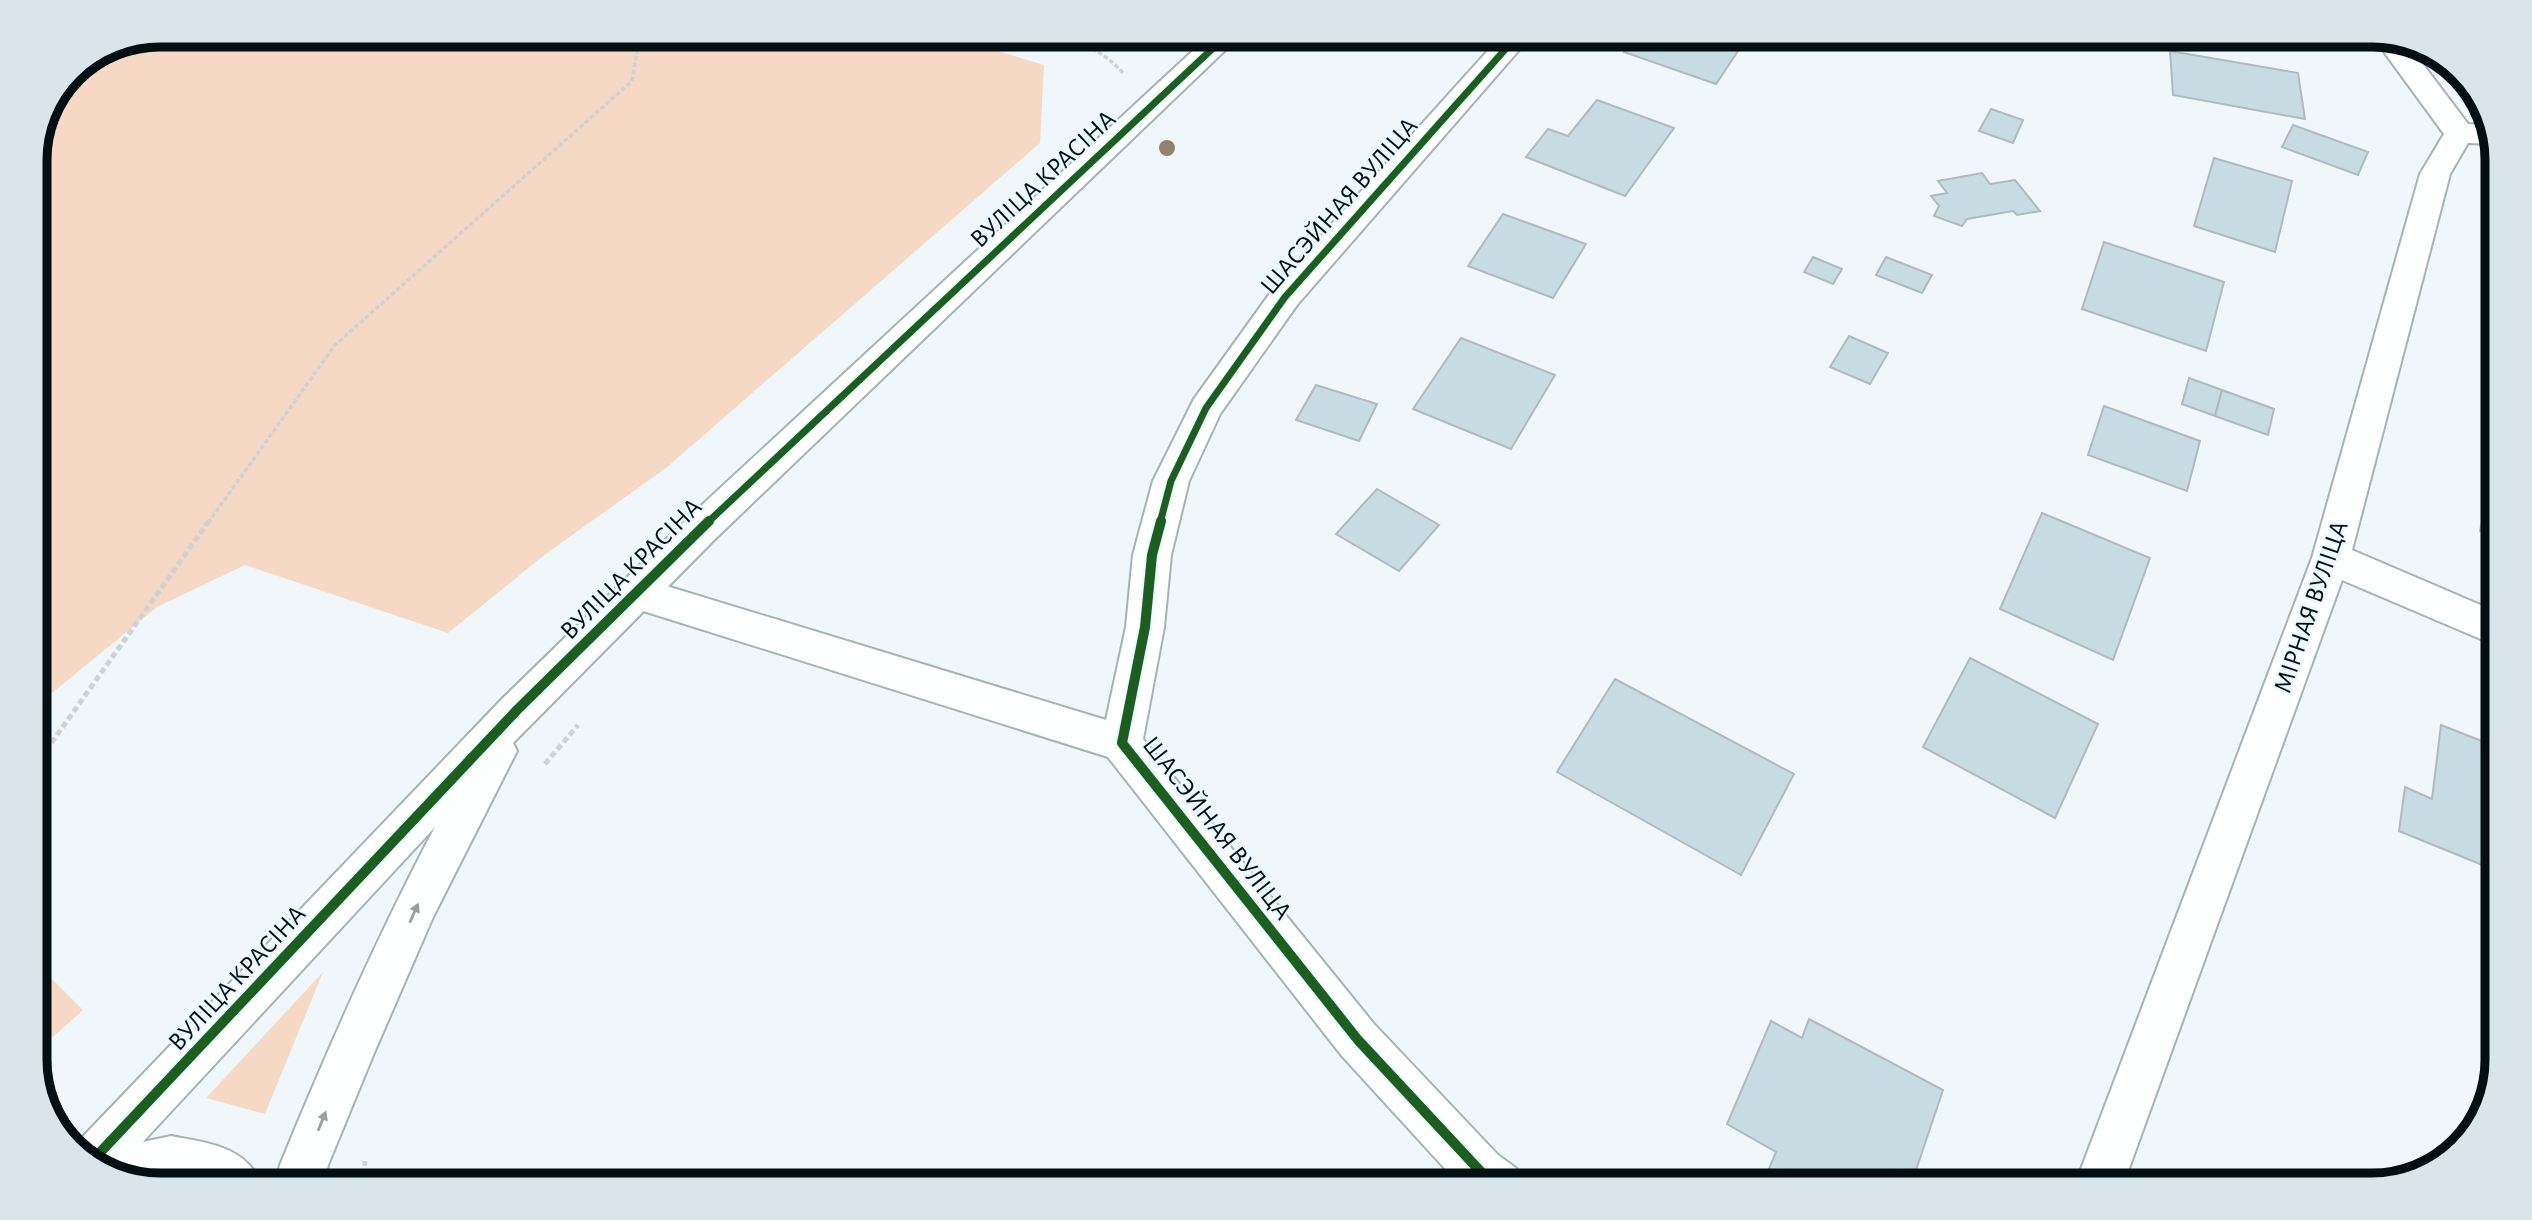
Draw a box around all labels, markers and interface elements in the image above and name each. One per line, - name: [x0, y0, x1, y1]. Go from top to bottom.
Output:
- street label: ВУЛІЦА КРАСІНА: [965, 105, 1121, 253]
- street label: ШАСЭЙНАЯ ВУЛІЦА: [1255, 113, 1423, 299]
- street label: ВУЛІЦА КРАСІНА: [555, 493, 707, 645]
- street label: МІРНАЯ ВУЛІЦА: [2269, 518, 2353, 696]
- street label: ШАСЭЙНАЯ ВУЛІЦА: [1138, 731, 1296, 925]
- street label: ВУЛІЦА КРАСІНА: [163, 900, 311, 1056]
- one-way arrow: [408, 903, 420, 923]
- one-way arrow: [317, 1110, 328, 1131]

